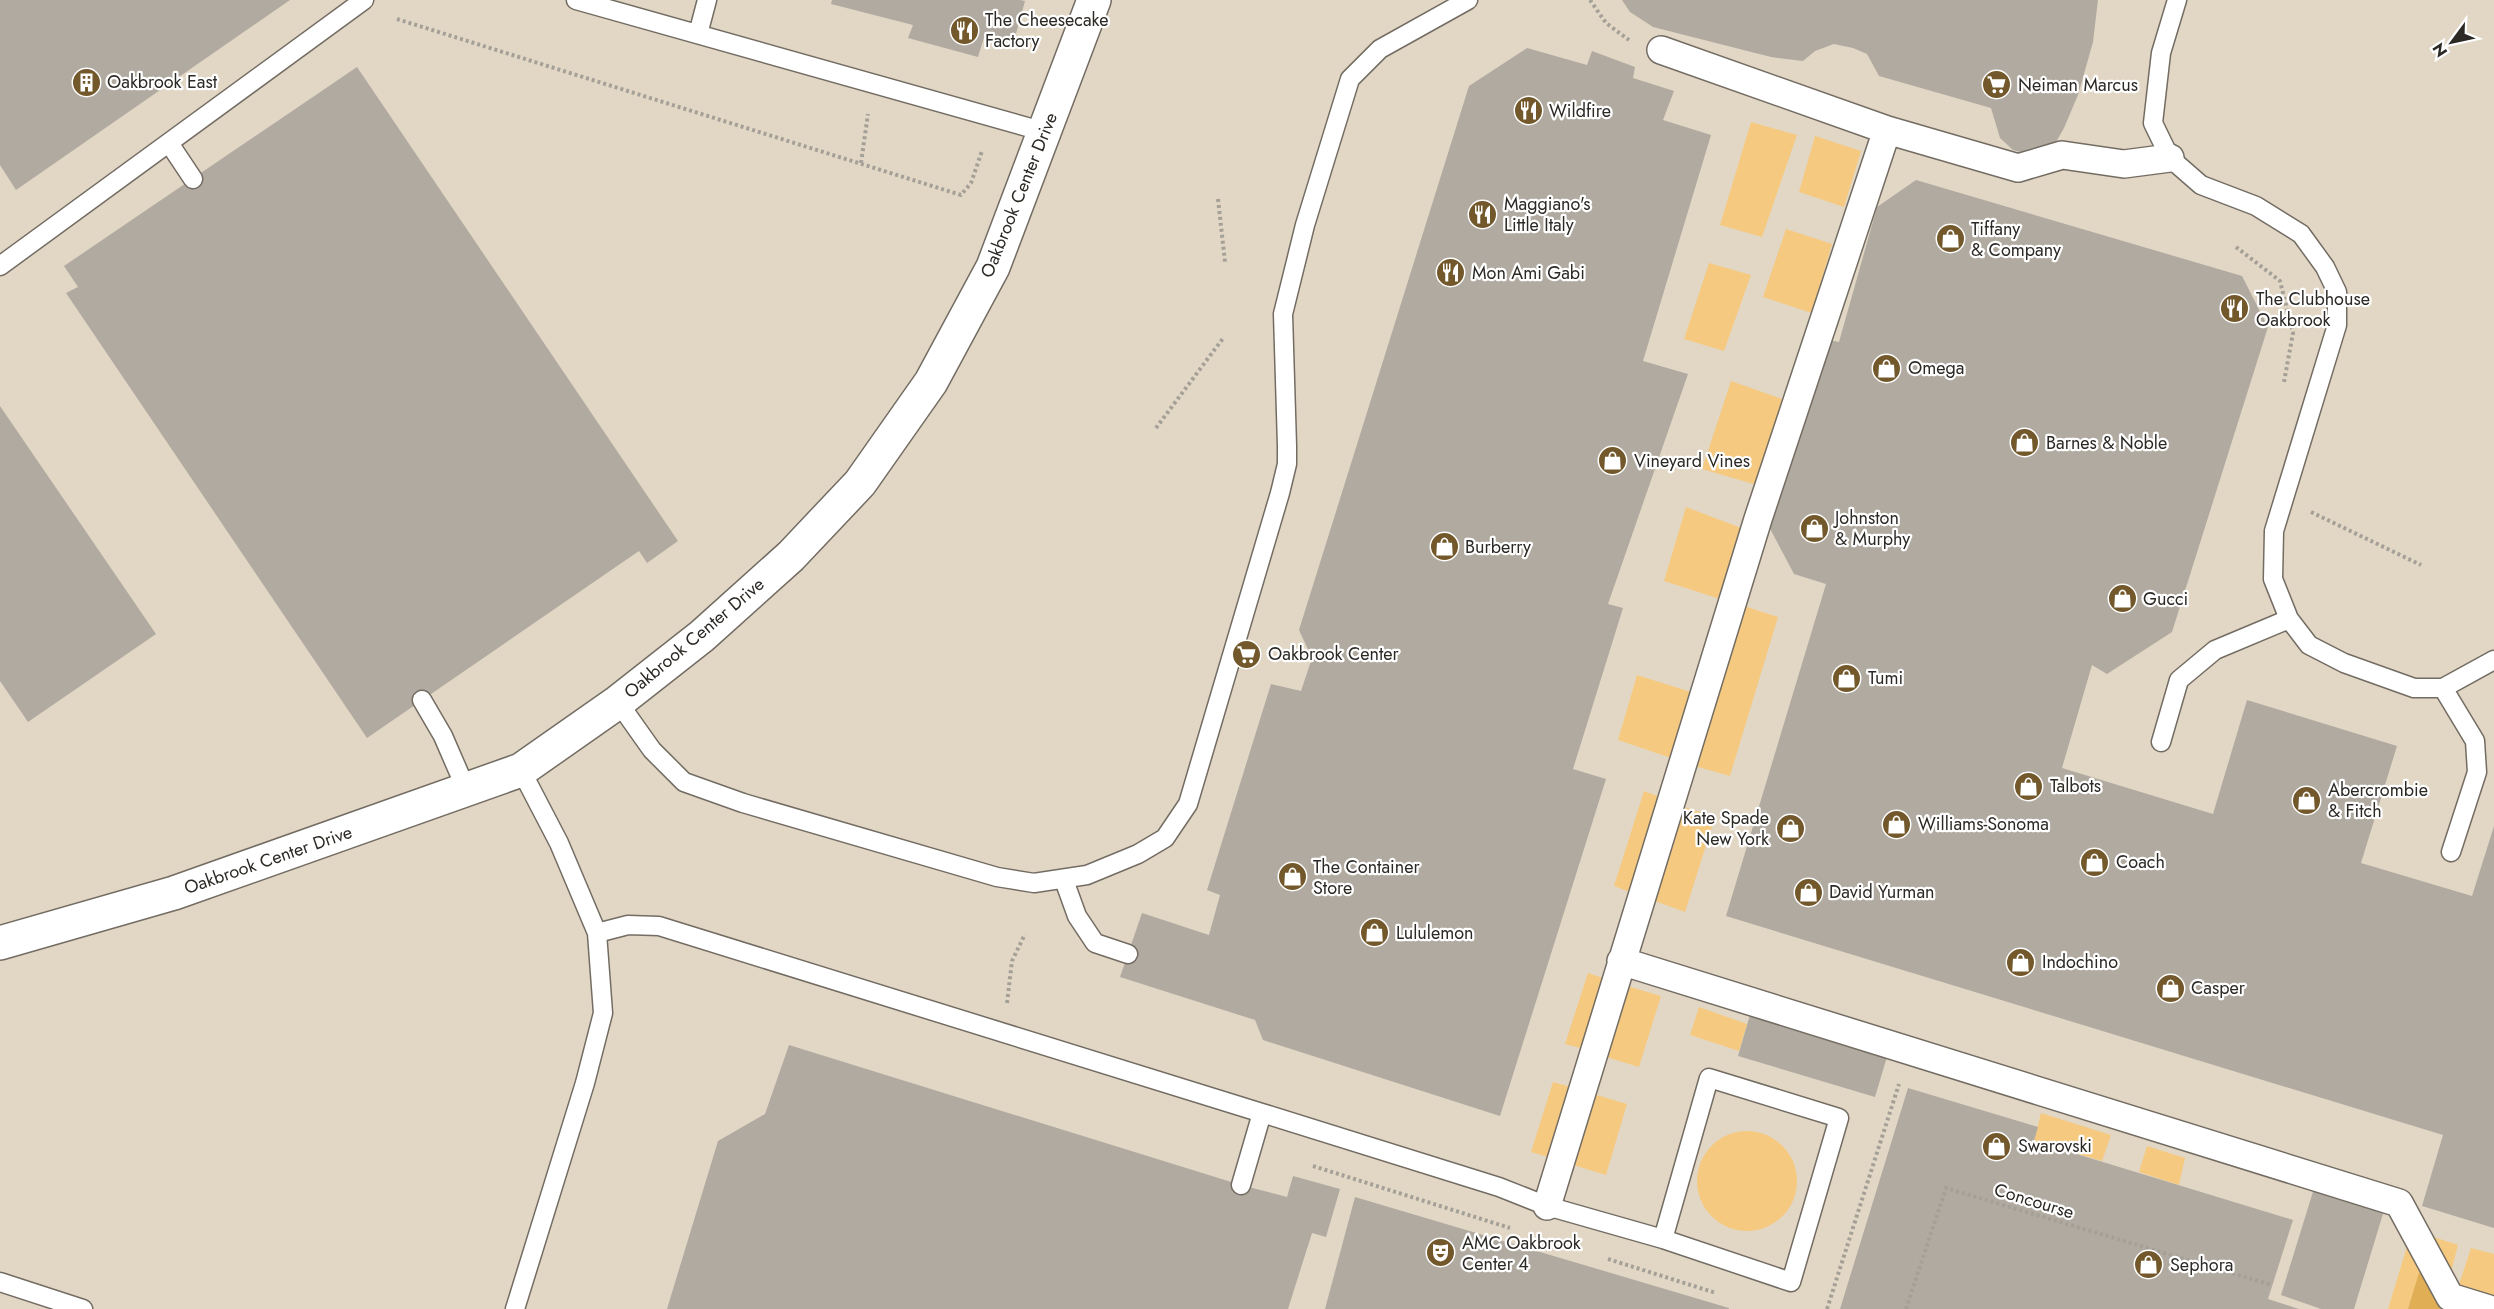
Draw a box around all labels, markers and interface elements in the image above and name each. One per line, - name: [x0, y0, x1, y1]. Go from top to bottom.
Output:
- place label: The Cheesecake Factory: [985, 7, 1109, 54]
- north arrow: [2422, 12, 2482, 72]
- restaurant icon: The Cheesecake Factory: [948, 14, 980, 46]
- text: N: [2427, 38, 2453, 61]
- building icon: Oakbrook East: [70, 66, 102, 98]
- place label: Oakbrook East: [107, 69, 218, 95]
- supermarket icon: Neiman Marcus: [1981, 69, 2013, 101]
- place label: Neiman Marcus: [2018, 72, 2138, 98]
- restaurant icon: Wildfire: [1512, 95, 1544, 127]
- place label: Wildfire: [1549, 98, 1611, 124]
- street label: Oakbrook Center Drive: [974, 108, 1064, 282]
- place label: Maggiano's Little Italy: [1504, 191, 1590, 238]
- restaurant icon: Maggiano's Little Italy: [1467, 198, 1499, 230]
- place label: Tiffany & Company: [1971, 216, 2061, 263]
- shop icon: Tiffany & Company: [1934, 223, 1966, 255]
- restaurant icon: Mon Ami Gabi: [1435, 257, 1467, 289]
- place label: Mon Ami Gabi: [1472, 260, 1585, 286]
- place label: The Clubhouse Oakbrook: [2256, 286, 2370, 333]
- restaurant icon: The Clubhouse Oakbrook: [2219, 293, 2251, 325]
- shop icon: Omega: [1871, 352, 1903, 384]
- place label: Omega: [1908, 355, 1964, 381]
- shop icon: Barnes & Noble: [2009, 427, 2041, 459]
- place label: Barnes & Noble: [2046, 430, 2167, 456]
- shop icon: Vineyard Vines: [1597, 445, 1629, 477]
- place label: Vineyard Vines: [1634, 448, 1750, 474]
- place label: Johnston & Murphy: [1833, 505, 1910, 552]
- shop icon: Johnston & Murphy: [1798, 512, 1830, 544]
- shop icon: Burberry: [1428, 531, 1460, 563]
- place label: Burberry: [1465, 534, 1531, 560]
- street label: Oakbrook Center Drive: [618, 571, 770, 705]
- shop icon: Gucci: [2106, 583, 2138, 615]
- place label: Gucci: [2143, 586, 2188, 612]
- supermarket icon: Oakbrook Center: [1231, 638, 1263, 670]
- place label: Oakbrook Center: [1268, 641, 1400, 667]
- shop icon: Tumi: [1831, 662, 1863, 694]
- place label: Tumi: [1868, 665, 1903, 691]
- shop icon: Talbots: [2013, 770, 2045, 802]
- place label: Talbots: [2050, 773, 2101, 799]
- place label: Abercrombie & Fitch: [2328, 777, 2428, 824]
- shop icon: Abercrombie & Fitch: [2291, 784, 2323, 816]
- place label: Kate Spade New York: [1683, 805, 1769, 852]
- shop icon: Williams-Sonoma: [1881, 808, 1913, 840]
- place label: Williams-Sonoma: [1918, 811, 2049, 837]
- shop icon: Kate Spade New York: [1774, 812, 1806, 844]
- street label: Oakbrook Center Drive: [180, 819, 356, 901]
- shop icon: Coach: [2079, 846, 2111, 878]
- place label: Coach: [2116, 849, 2165, 875]
- place label: The Container Store: [1313, 854, 1420, 901]
- shop icon: The Container Store: [1276, 861, 1308, 893]
- shop icon: David Yurman: [1792, 876, 1824, 908]
- place label: David Yurman: [1829, 879, 1935, 905]
- shop icon: Lululemon: [1359, 917, 1391, 949]
- place label: Lululemon: [1396, 920, 1474, 946]
- shop icon: Indochino: [2005, 946, 2037, 978]
- place label: Indochino: [2042, 949, 2118, 975]
- shop icon: Casper: [2154, 972, 2186, 1004]
- place label: Casper: [2191, 975, 2246, 1001]
- shop icon: Swarovski: [1981, 1130, 2013, 1162]
- place label: Swarovski: [2018, 1133, 2092, 1159]
- street label: Concourse: [1991, 1177, 2077, 1225]
- place label: AMC Oakbrook Center 4: [1462, 1230, 1581, 1277]
- theatre icon: AMC Oakbrook Center 4: [1425, 1237, 1457, 1269]
- shop icon: Sephora: [2133, 1249, 2165, 1281]
- place label: Sephora: [2170, 1252, 2234, 1278]

